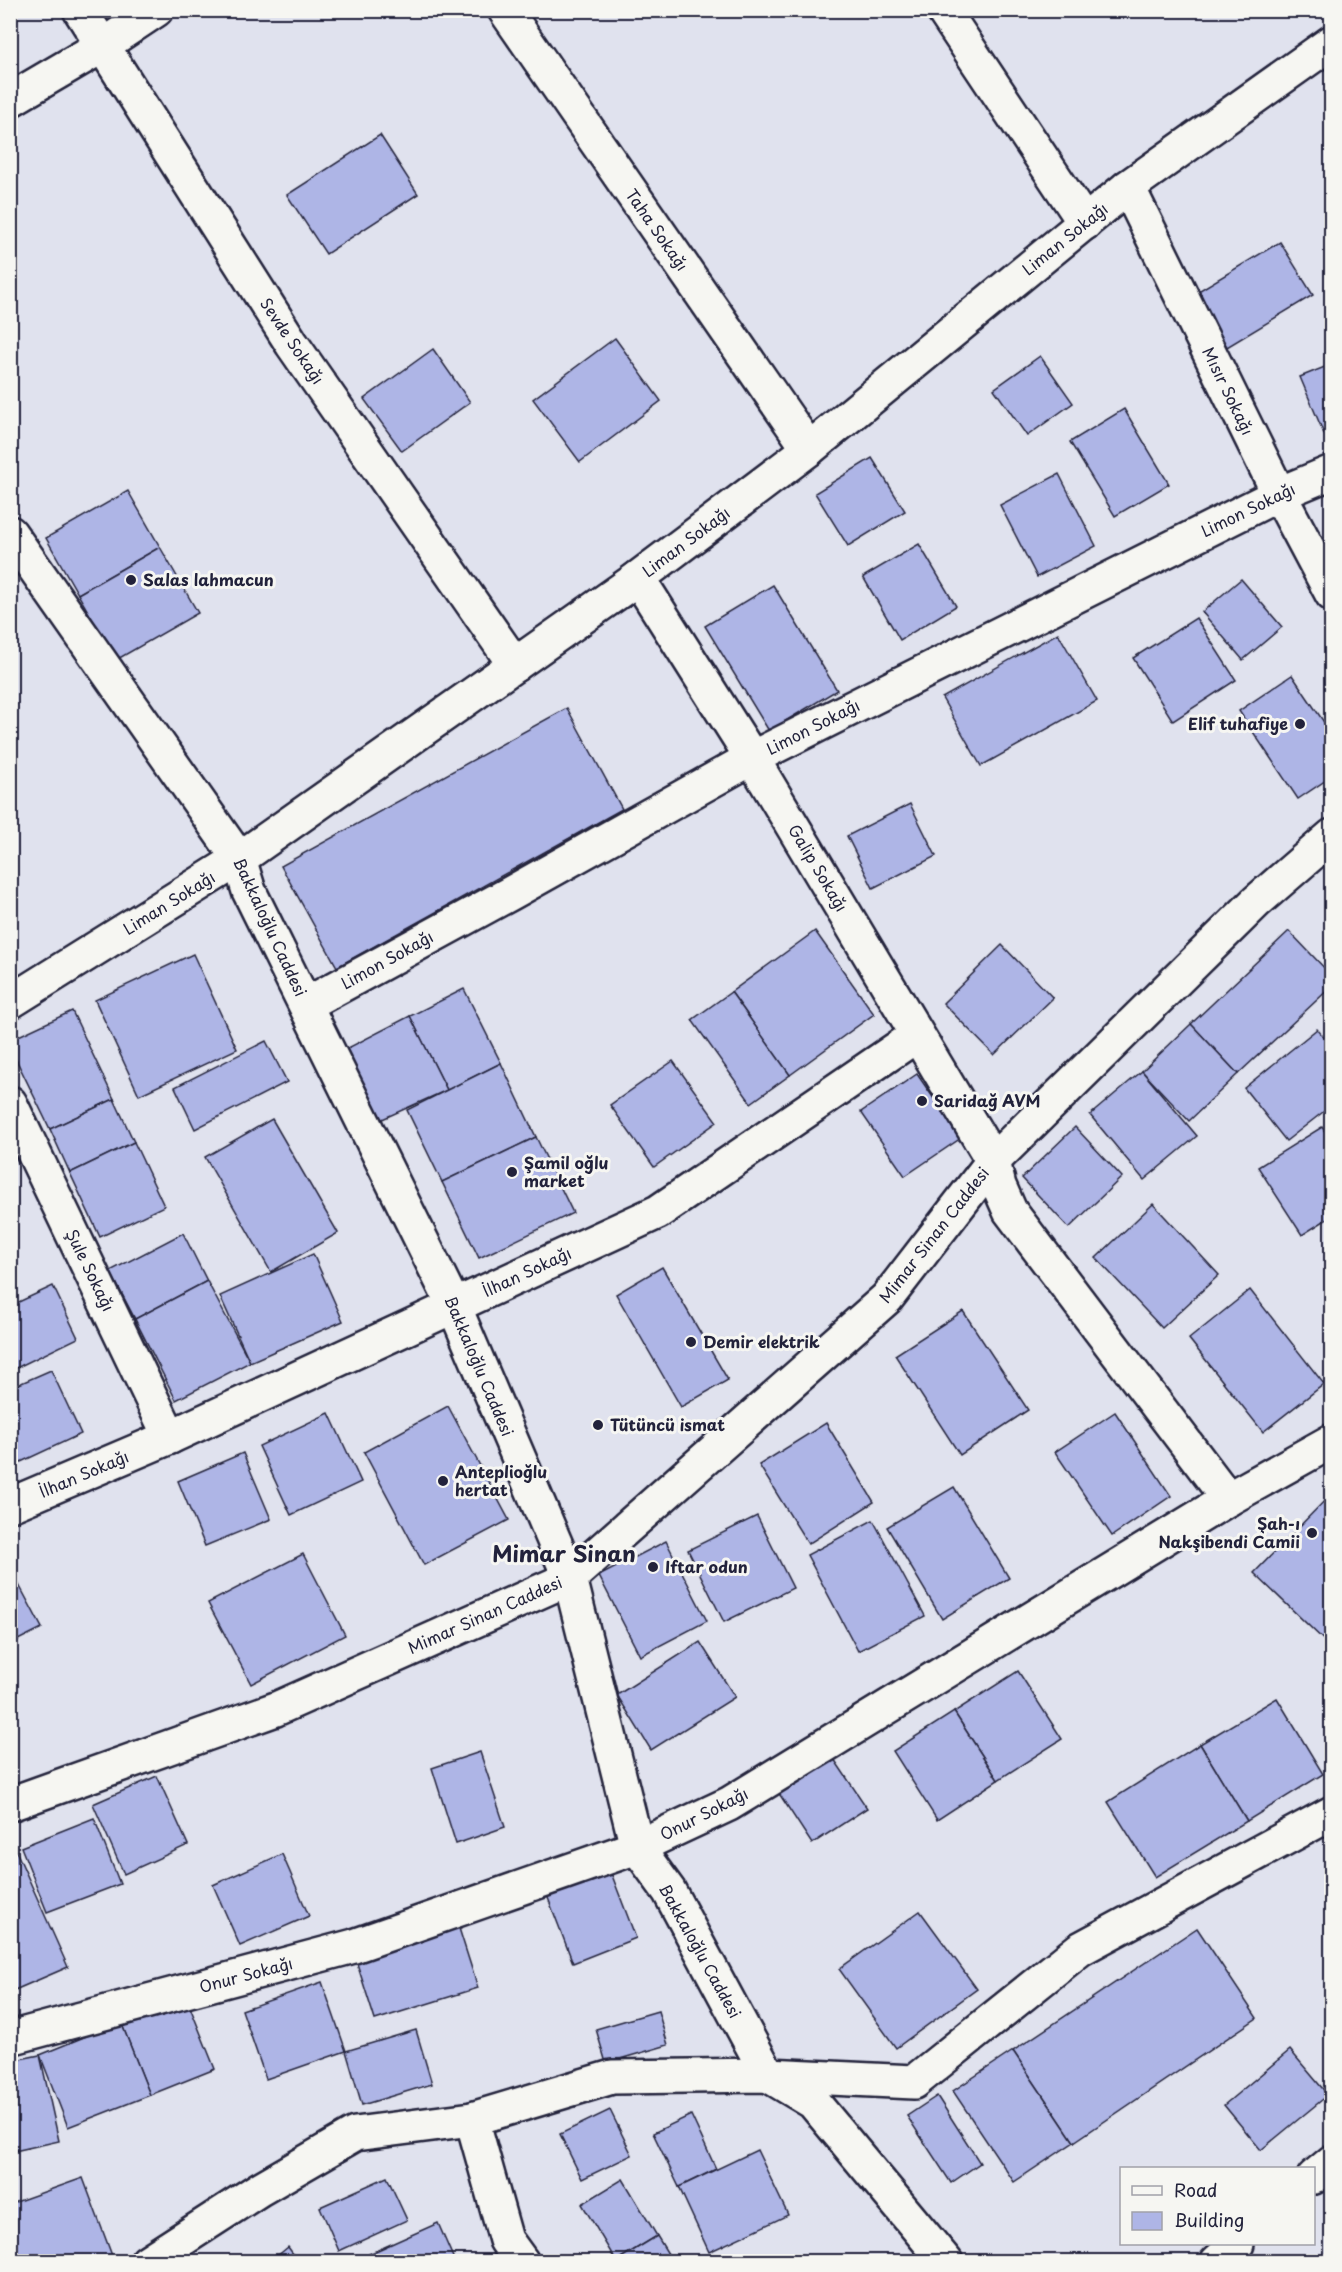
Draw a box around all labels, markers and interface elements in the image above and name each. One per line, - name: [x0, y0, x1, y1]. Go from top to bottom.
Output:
- street label: Taha Sokağı: [621, 183, 695, 275]
- street label: Liman Sokağı: [1016, 196, 1112, 280]
- street label: Sevde Sokağı: [255, 292, 331, 388]
- street label: Mısır Sokağı: [1197, 342, 1261, 439]
- street label: Limon Sokağı: [1196, 476, 1299, 542]
- street label: Liman Sokağı: [637, 500, 734, 582]
- place label: Salas lahmacun: [143, 567, 274, 591]
- marker: Salas lahmacun: [124, 573, 138, 587]
- street label: Limon Sokağı: [762, 692, 864, 760]
- place label: Elif tuhafiye: [1188, 711, 1288, 735]
- marker: Elif tuhafiye: [1293, 717, 1307, 731]
- street label: Galip Sokağı: [783, 819, 854, 916]
- street label: Bakkaloğlu Caddesi: [228, 853, 314, 1000]
- street label: Liman Sokağı: [118, 864, 219, 940]
- street label: Limon Sokağı: [336, 924, 437, 994]
- place label: Saridağ AVM: [934, 1088, 1040, 1112]
- marker: Saridağ AVM: [915, 1094, 929, 1108]
- place label: Şamil oğlu market: [524, 1150, 609, 1192]
- street label: Mimar Sinan Caddesi: [872, 1161, 994, 1307]
- marker: Şamil oğlu market: [505, 1165, 519, 1179]
- street label: Şule Sokağı: [61, 1224, 121, 1315]
- street label: İlhan Sokağı: [478, 1240, 575, 1302]
- street label: Bakkaloğlu Caddesi: [439, 1292, 520, 1440]
- place label: Demir elektrik: [703, 1329, 820, 1353]
- marker: Demir elektrik: [684, 1335, 698, 1349]
- place label: Tütüncü ismat: [610, 1412, 725, 1436]
- marker: Tütüncü ismat: [591, 1418, 605, 1432]
- street label: İlhan Sokağı: [35, 1443, 132, 1503]
- place label: Anteplioğlu hertat: [455, 1459, 547, 1501]
- marker: Anteplioğlu hertat: [436, 1474, 450, 1488]
- place label: Şah-ı Nakşibendi Camii: [1158, 1511, 1300, 1553]
- marker: Şah-ı Nakşibendi Camii: [1305, 1526, 1319, 1540]
- district label: Mimar Sinan: [492, 1536, 636, 1569]
- place label: Iftar odun: [665, 1554, 748, 1578]
- marker: Iftar odun: [646, 1560, 660, 1574]
- street label: Mimar Sinan Caddesi: [404, 1569, 566, 1659]
- street label: Onur Sokağı: [655, 1781, 752, 1846]
- street label: Bakkaloğlu Caddesi: [654, 1879, 748, 2022]
- street label: Onur Sokağı: [196, 1950, 295, 1998]
- legend: [1120, 2167, 1315, 2245]
- text: Road: [1174, 2176, 1218, 2203]
- text: Building: [1174, 2206, 1244, 2233]

